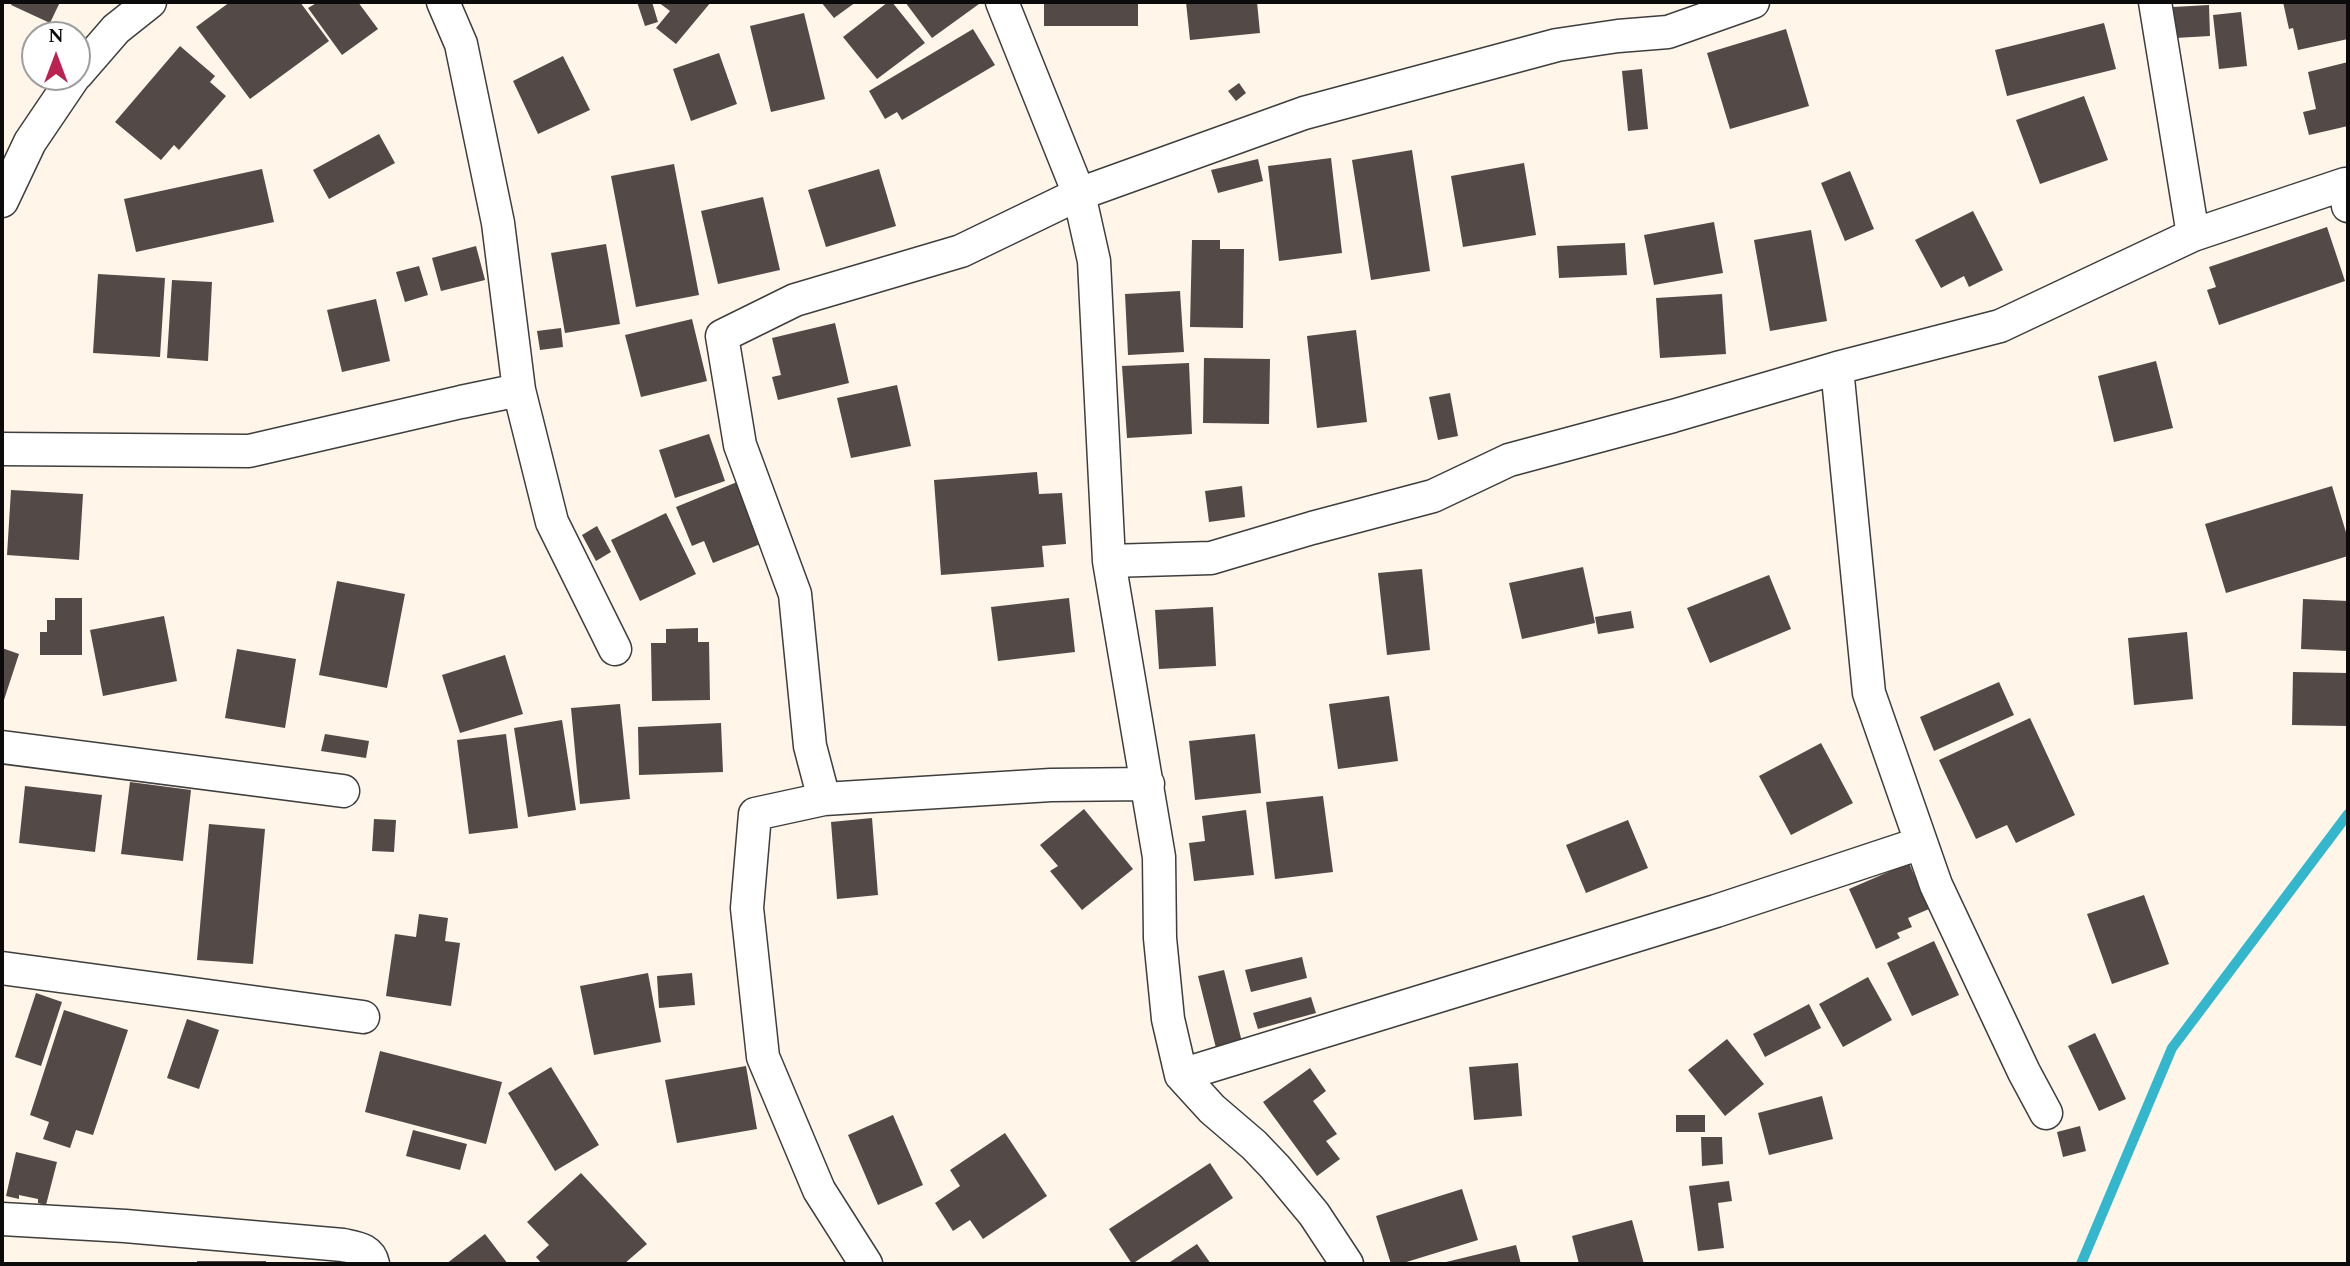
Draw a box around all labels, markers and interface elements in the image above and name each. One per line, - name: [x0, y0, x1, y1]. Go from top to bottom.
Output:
- north arrow: [21, 21, 91, 91]
- text: N: [48, 22, 64, 51]

